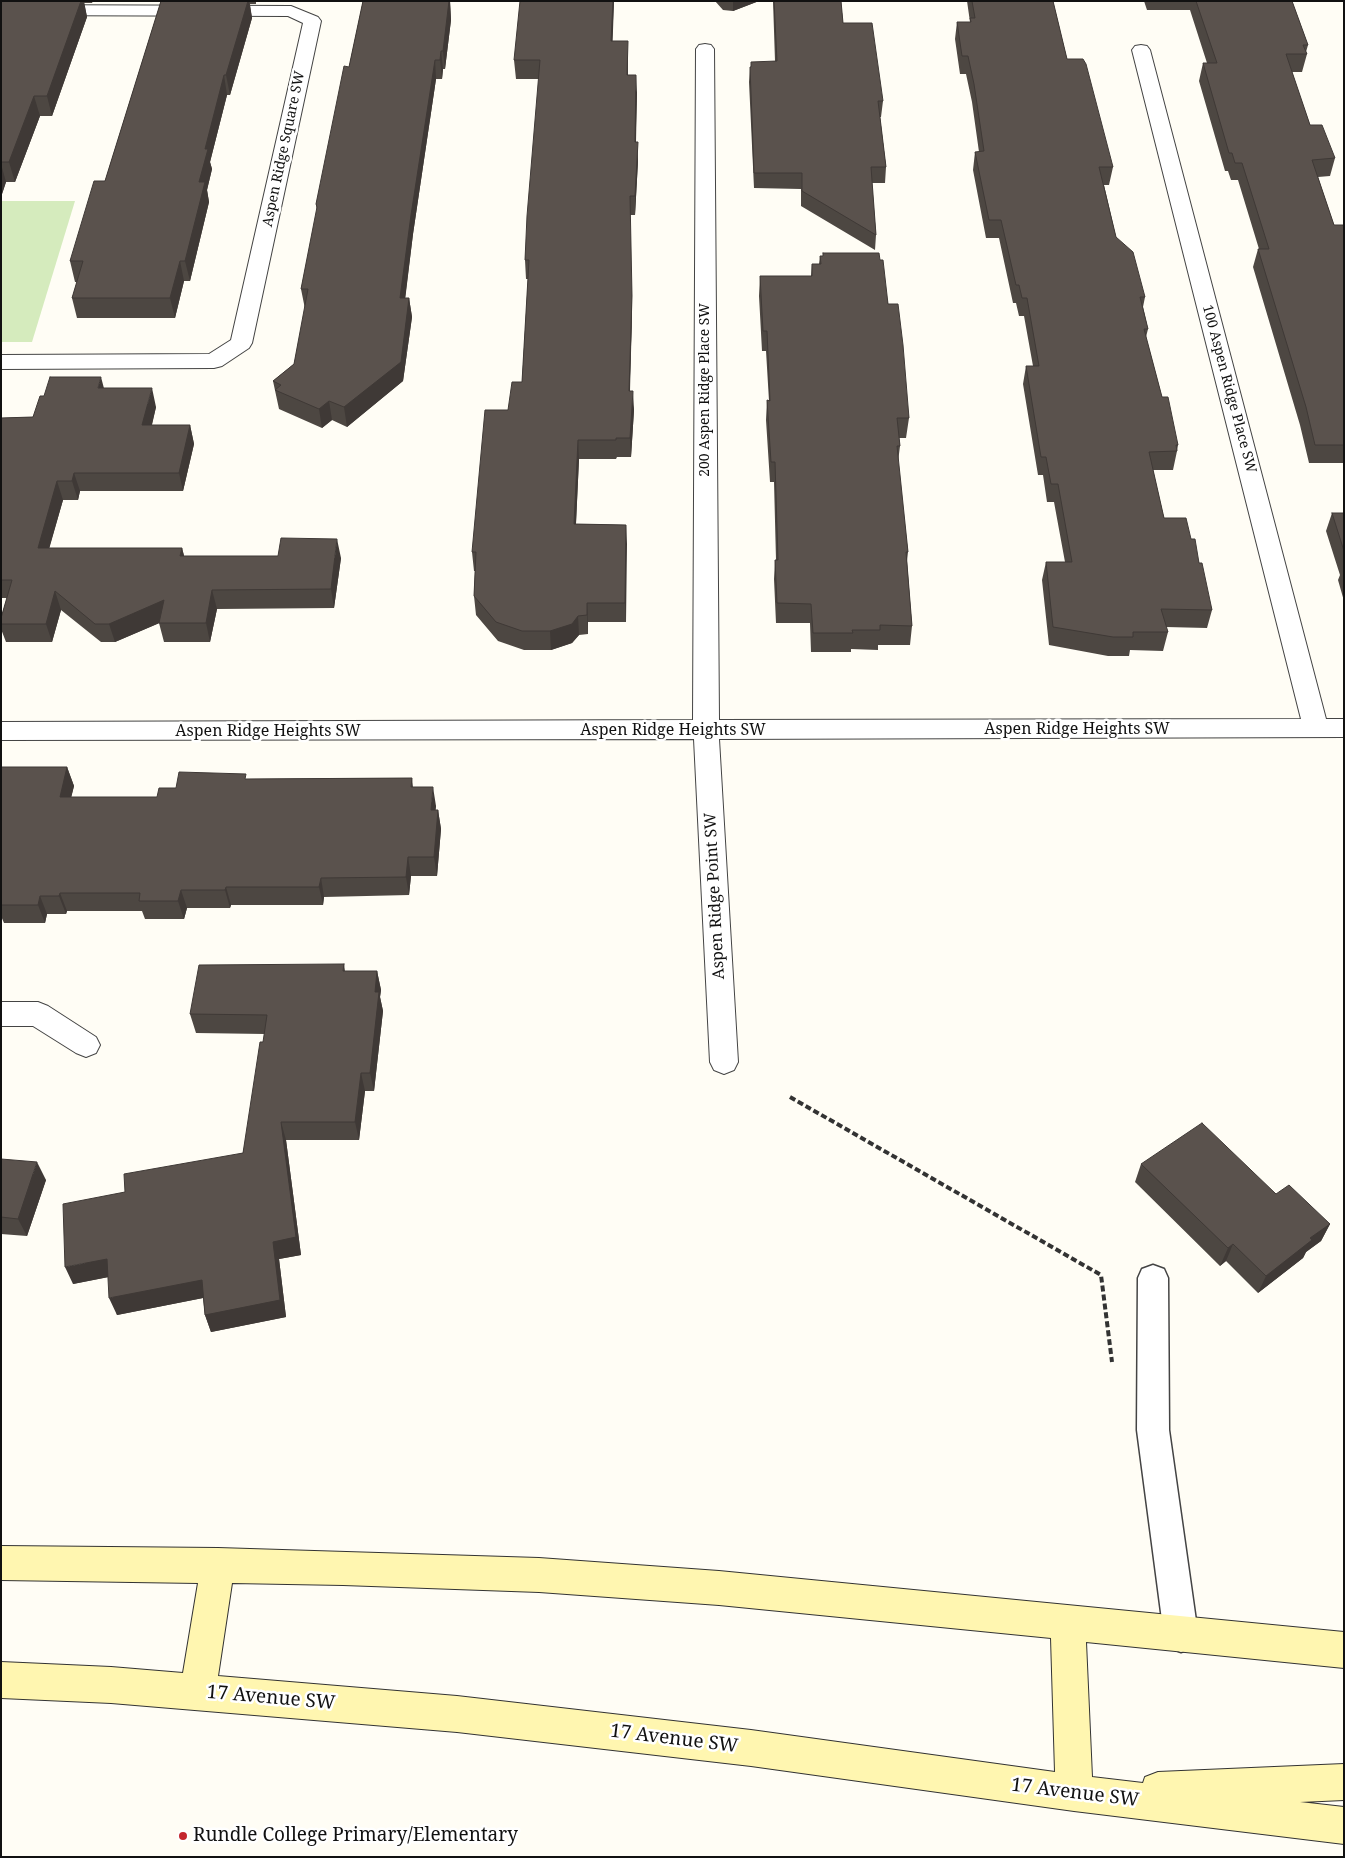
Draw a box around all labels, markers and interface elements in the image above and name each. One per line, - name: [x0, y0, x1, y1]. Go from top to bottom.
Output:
- street label: Aspen Ridge Square SW: [259, 70, 309, 228]
- street label: 200 Aspen Ridge Place SW: [697, 303, 713, 477]
- street label: 100 Aspen Ridge Place SW: [1198, 303, 1260, 475]
- street label: Aspen Ridge Heights SW: [984, 719, 1170, 739]
- street label: Aspen Ridge Heights SW: [580, 720, 766, 740]
- street label: Aspen Ridge Heights SW: [175, 721, 361, 741]
- street label: Aspen Ridge Point SW: [701, 812, 729, 980]
- street label: 17 Avenue SW: [206, 1681, 336, 1715]
- street label: 17 Avenue SW: [609, 1720, 739, 1758]
- street label: 17 Avenue SW: [1010, 1774, 1140, 1812]
- place label: Rundle College Primary/Elementary: [193, 1825, 518, 1847]
- marker: Rundle College Primary/Elementary: [177, 1830, 189, 1842]

